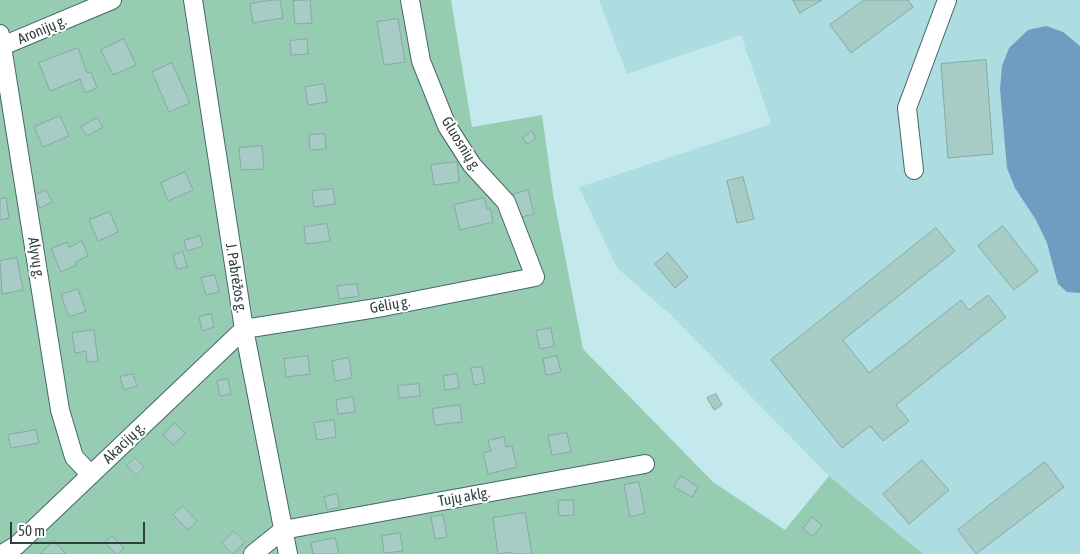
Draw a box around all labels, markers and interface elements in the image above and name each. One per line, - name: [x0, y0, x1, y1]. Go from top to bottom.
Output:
- street label: Aronijų g.: [15, 12, 69, 48]
- street label: Gluosnių g.: [437, 114, 485, 174]
- street label: Alyvų g.: [24, 236, 48, 280]
- street label: J. Pabrėžos g.: [222, 242, 250, 314]
- street label: Gėlių g.: [368, 293, 412, 317]
- street label: Akacijų g.: [99, 419, 149, 467]
- street label: Tujų aklg.: [437, 484, 491, 510]
- scale bar: [12, 512, 148, 544]
- text: 50 m: [18, 522, 45, 539]

